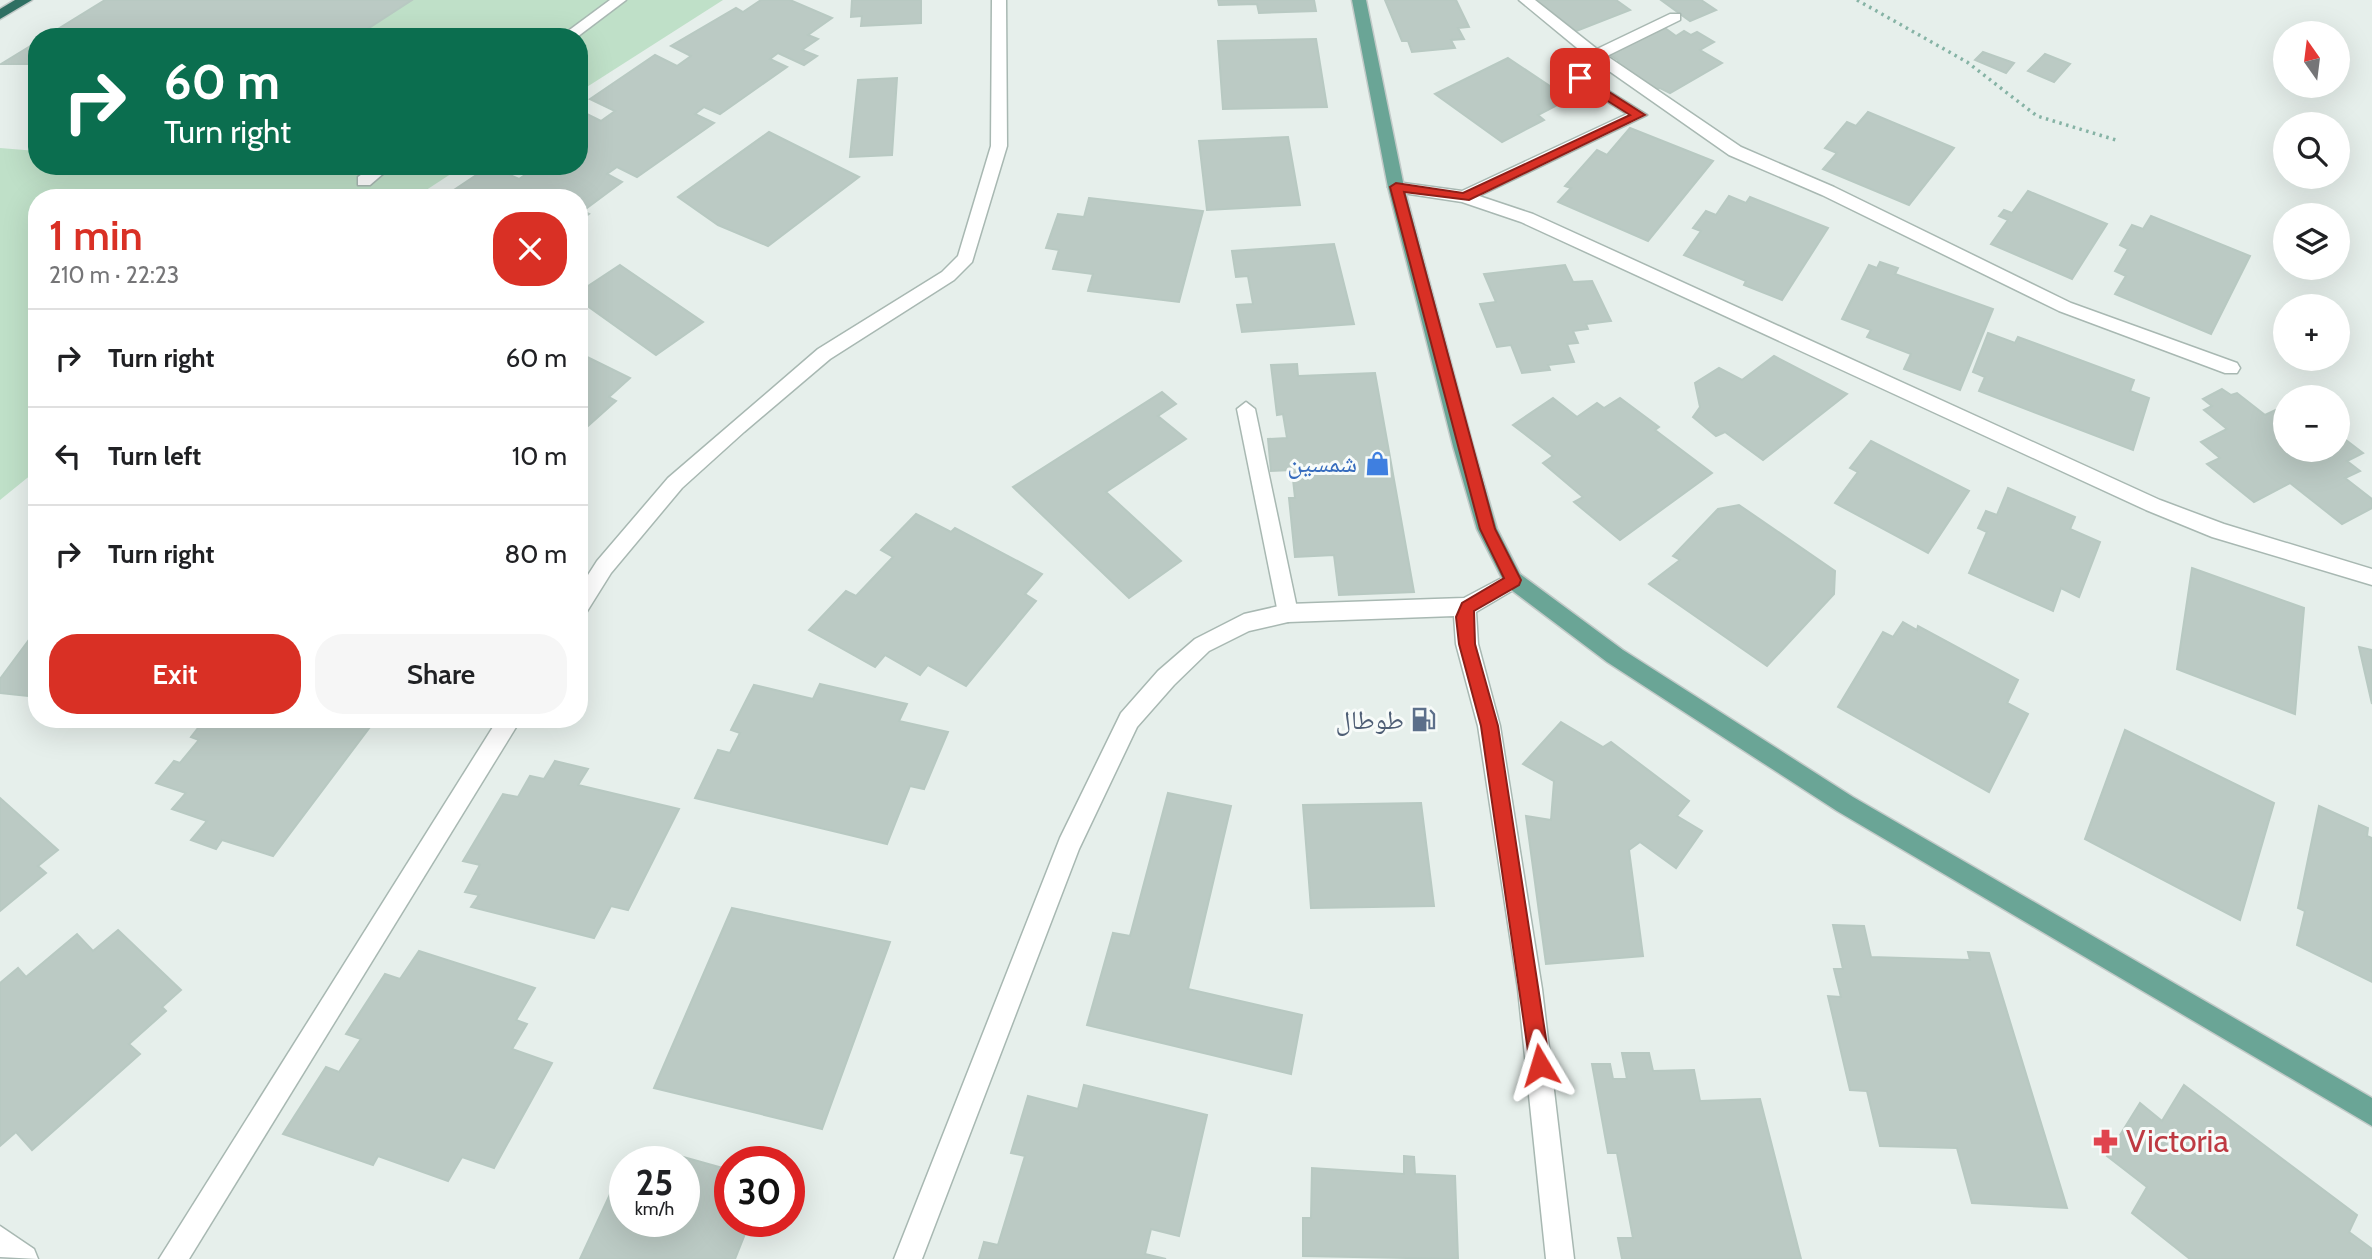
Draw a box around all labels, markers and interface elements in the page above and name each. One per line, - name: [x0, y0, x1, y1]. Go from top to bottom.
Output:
- north arrow: [2273, 21, 2350, 98]
- map controls: [2273, 21, 2350, 462]
- pin: [1550, 48, 1610, 108]
- text: 60 m: [164, 52, 280, 111]
- icon: right: [49, 56, 140, 147]
- icon: arrive: [1561, 59, 1599, 97]
- text: Turn right: [164, 112, 291, 151]
- button: search: [2273, 112, 2350, 189]
- button: layers: [2273, 203, 2350, 280]
- text: 1 min: [49, 209, 143, 261]
- button: close: [493, 212, 567, 286]
- text: 210 m · 22:23: [49, 261, 179, 289]
- button: +: [2273, 294, 2350, 371]
- icon: right: [49, 339, 87, 377]
- text: Turn right: [108, 342, 214, 374]
- text: 60 m: [505, 342, 567, 374]
- button: −: [2273, 385, 2350, 462]
- icon: left: [49, 437, 87, 475]
- text: Turn left: [108, 440, 201, 472]
- text: 10 m: [512, 440, 567, 472]
- place label: شمسين: [1287, 447, 1357, 479]
- shop icon: شمسين: [1363, 449, 1391, 477]
- icon: right: [49, 535, 87, 573]
- text: Turn right: [108, 538, 214, 570]
- text: 80 m: [504, 538, 567, 570]
- button: Exit: [49, 634, 301, 714]
- button: Share: [315, 634, 567, 714]
- place label: طوطال: [1335, 704, 1404, 736]
- fuel station icon: طوطال: [1410, 706, 1438, 734]
- position arrow: [1503, 1028, 1577, 1102]
- place label: Victoria: [2126, 1121, 2229, 1160]
- pharmacy icon: Victoria: [2092, 1127, 2120, 1155]
- speed limit sign: 30: [714, 1146, 805, 1237]
- text: 25: [636, 1161, 673, 1204]
- text: km/h: [635, 1198, 674, 1220]

